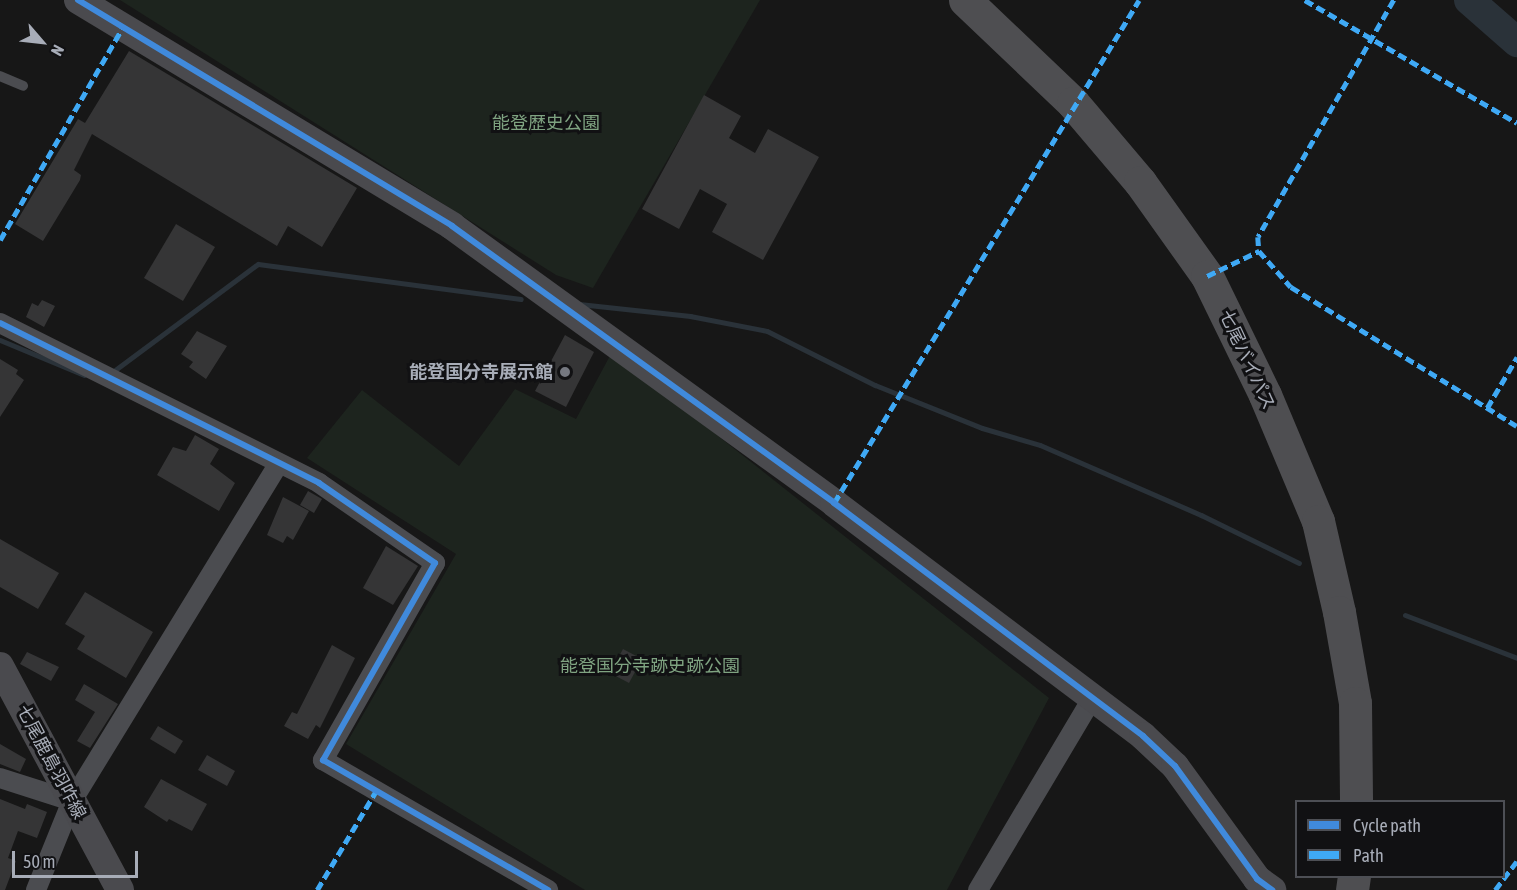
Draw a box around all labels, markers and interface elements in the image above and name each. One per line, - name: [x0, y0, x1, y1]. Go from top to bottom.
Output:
- north arrow: [12, 12, 72, 72]
- text: N: [48, 42, 68, 59]
- park label: 能登歴史公園: [492, 112, 600, 134]
- street label: 七尾バイパス: [1214, 306, 1280, 414]
- place label: 能登国分寺展示館: [409, 361, 553, 383]
- marker: 能登国分寺展示館: [558, 365, 572, 379]
- park label: 能登国分寺跡史跡公園: [560, 655, 740, 677]
- street label: 七尾鹿島羽咋線: [12, 701, 90, 823]
- legend: [1295, 800, 1505, 878]
- text: Cycle path: [1353, 815, 1421, 836]
- scale bar: [15, 839, 141, 877]
- text: Path: [1353, 845, 1384, 866]
- text: 50 m: [23, 851, 55, 872]

